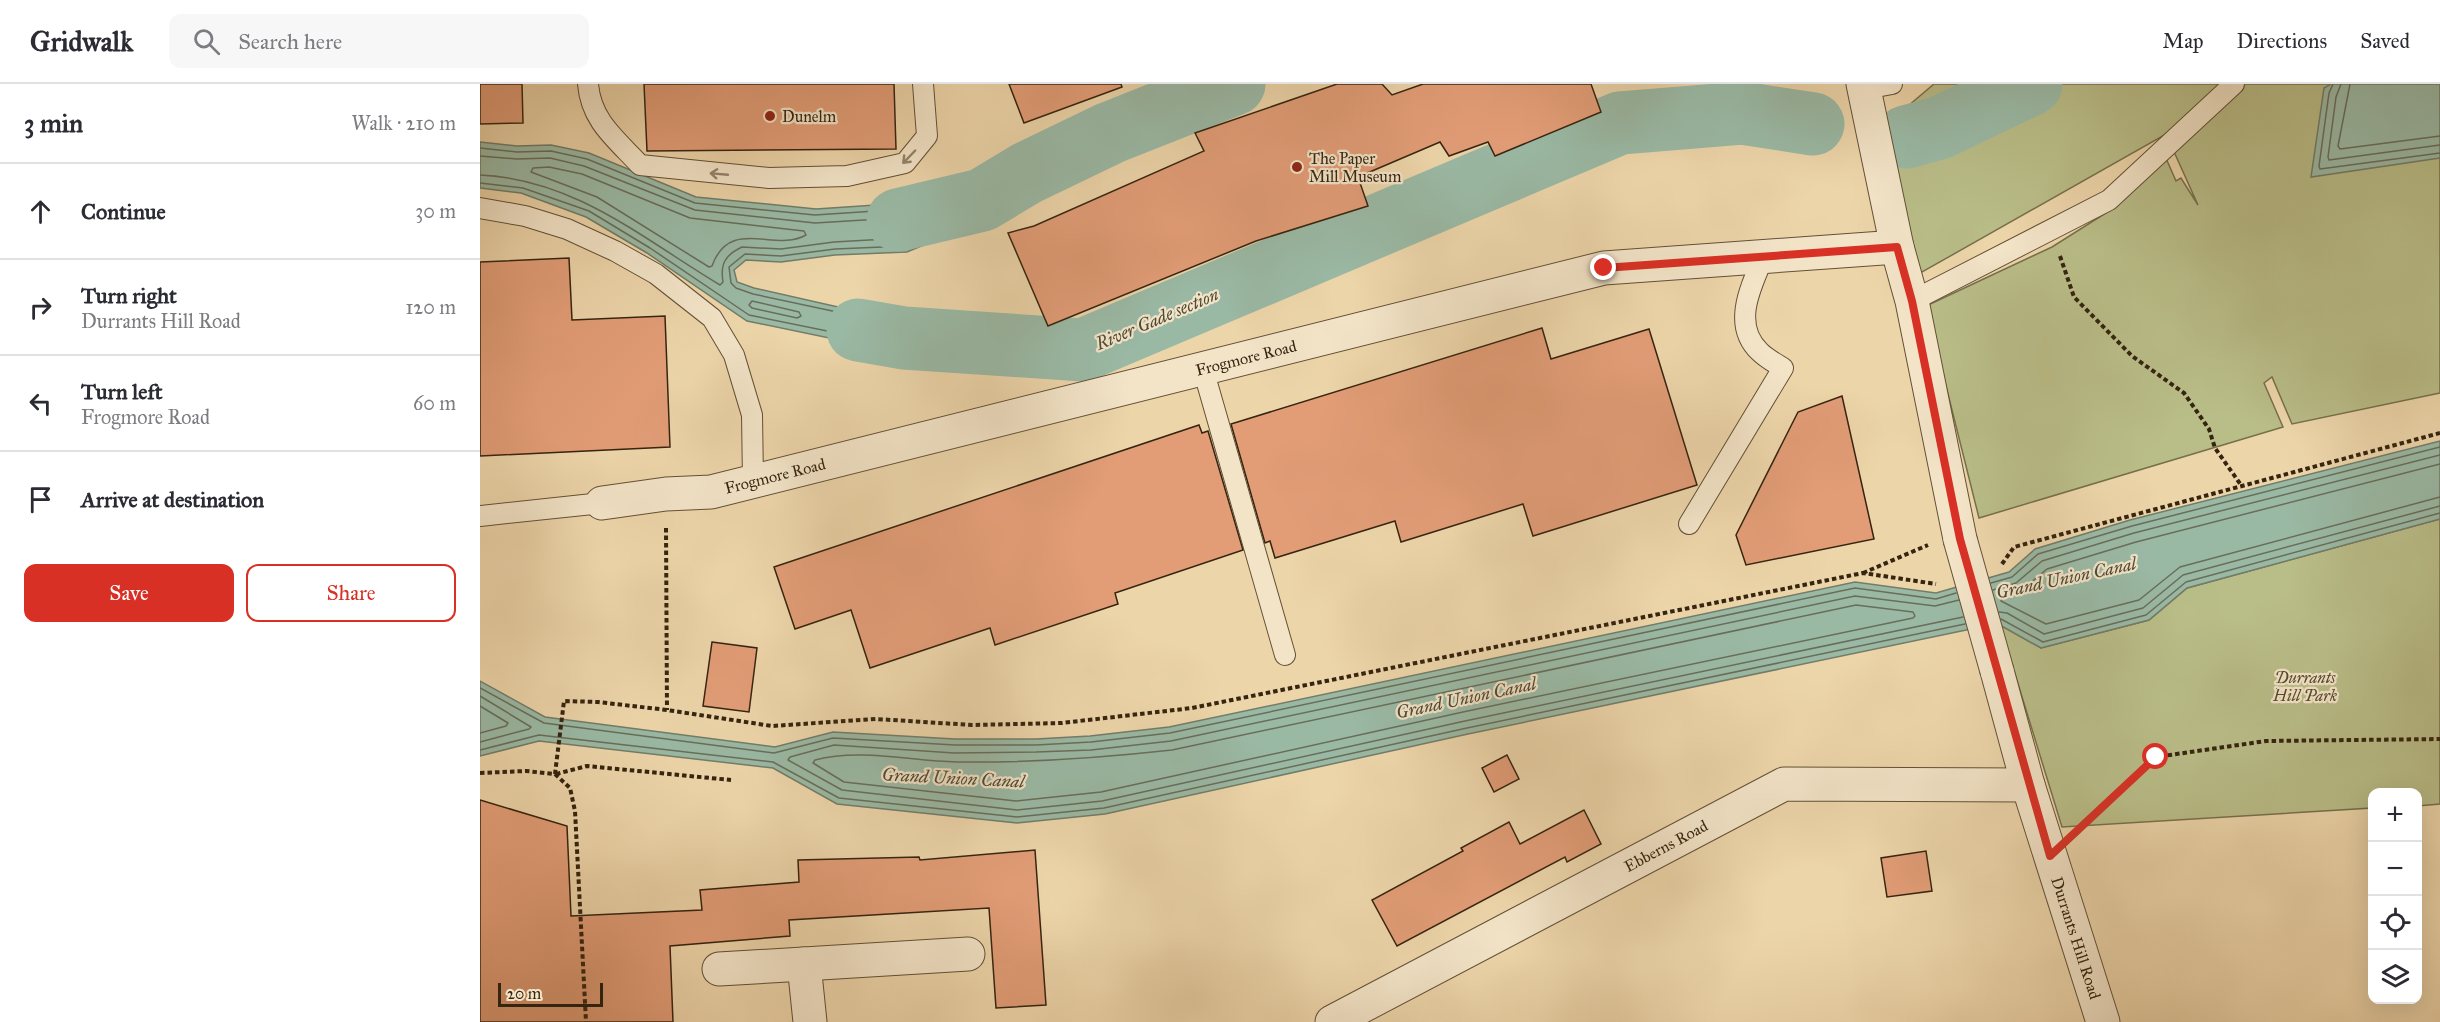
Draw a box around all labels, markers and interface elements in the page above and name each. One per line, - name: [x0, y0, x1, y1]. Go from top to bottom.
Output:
- search box: [169, 14, 589, 68]
- text: Gridwalk: [30, 24, 133, 59]
- icon: search: [190, 25, 223, 58]
- text: Search here: [238, 28, 342, 55]
- text: Map: [2163, 28, 2204, 54]
- text: Directions: [2237, 28, 2327, 54]
- text: Saved: [2360, 28, 2410, 54]
- text: 3 min: [24, 107, 83, 139]
- place label: Dunelm: [782, 107, 837, 126]
- marker: Dunelm: [763, 109, 777, 123]
- text: Walk · 210 m: [351, 111, 456, 135]
- one-way arrow: [902, 149, 916, 164]
- place label: The Paper Mill Museum: [1309, 149, 1402, 186]
- marker: The Paper Mill Museum: [1290, 160, 1304, 174]
- one-way arrow: [710, 168, 730, 179]
- icon: ahead: [24, 195, 57, 228]
- text: Continue: [81, 198, 166, 225]
- text: 30 m: [415, 199, 456, 223]
- route end: [1590, 254, 1616, 280]
- text: Turn right: [81, 282, 177, 309]
- water label: River Gade section: [1091, 283, 1222, 355]
- icon: right: [24, 291, 57, 324]
- text: 120 m: [405, 295, 456, 319]
- text: Durrants Hill Road: [81, 309, 241, 333]
- street label: Frogmore Road: [1194, 336, 1299, 381]
- text: Turn left: [81, 378, 163, 405]
- icon: left: [24, 387, 57, 420]
- text: 60 m: [413, 391, 456, 415]
- text: Frogmore Road: [81, 405, 210, 429]
- street label: Frogmore Road: [723, 454, 828, 499]
- icon: arrive: [24, 483, 57, 516]
- text: Arrive at destination: [81, 486, 264, 513]
- water label: Grand Union Canal: [1994, 552, 2140, 604]
- button: Save: [24, 564, 234, 622]
- button: Share: [246, 564, 456, 622]
- park label: Durrants Hill Park: [2272, 668, 2337, 705]
- water label: Grand Union Canal: [1394, 672, 1540, 724]
- route start: [2142, 743, 2168, 769]
- water label: Grand Union Canal: [881, 763, 1027, 793]
- map controls: [2368, 788, 2422, 1004]
- button: +: [2368, 788, 2422, 842]
- street label: Ebberns Road: [1621, 816, 1711, 876]
- button: −: [2368, 842, 2422, 896]
- street label: Durrants Hill Road: [2047, 874, 2105, 1002]
- button: locate: [2368, 896, 2422, 950]
- button: layers: [2368, 950, 2422, 1004]
- scale bar: [498, 980, 603, 1008]
- text: 20 m: [507, 984, 541, 1003]

